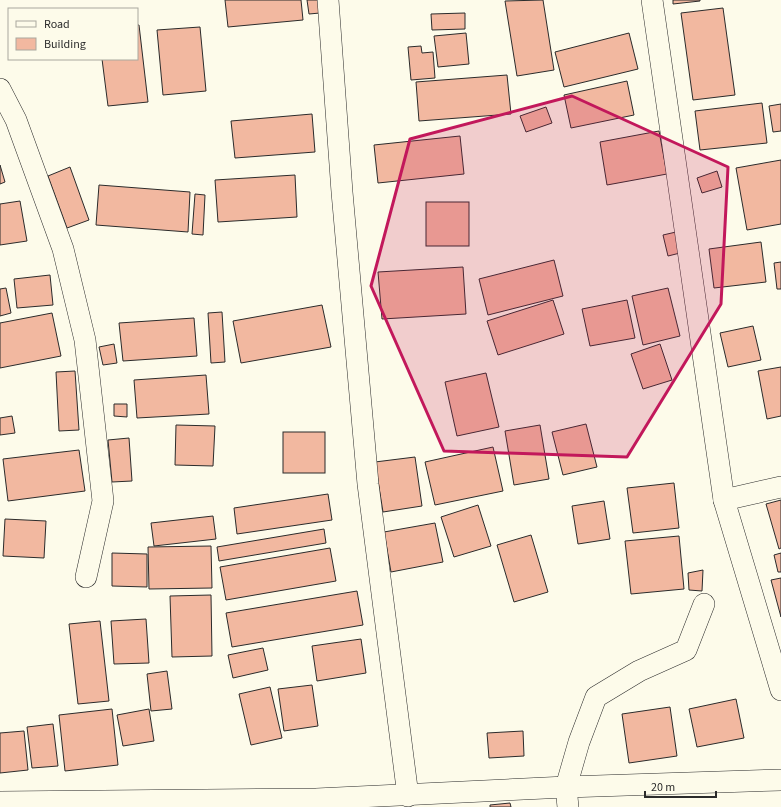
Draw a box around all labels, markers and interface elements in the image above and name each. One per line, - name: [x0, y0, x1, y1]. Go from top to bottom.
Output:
- legend: [8, 8, 138, 60]
- text: Road: [44, 16, 70, 33]
- text: Building: [44, 36, 86, 53]
- scale bar: [645, 773, 716, 799]
- text: 20 m: [651, 779, 675, 796]

